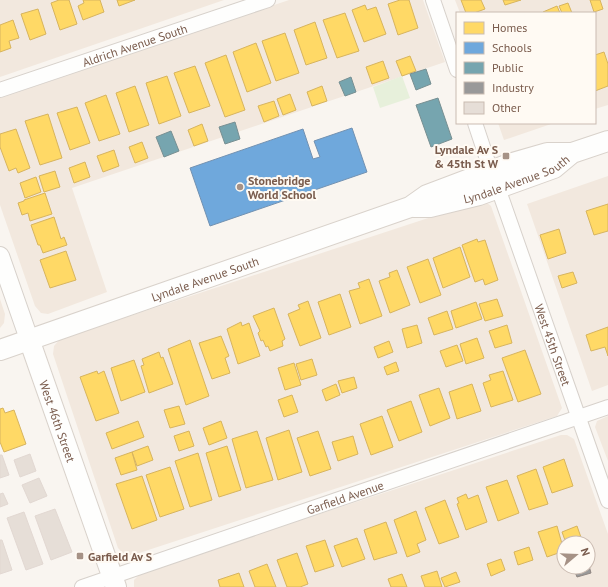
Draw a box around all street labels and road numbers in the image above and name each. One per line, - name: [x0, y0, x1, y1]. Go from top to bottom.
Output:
- street label: Aldrich Avenue South: [80, 20, 189, 69]
- street label: Lyndale Avenue South: [462, 151, 572, 206]
- street label: Lyndale Avenue South: [149, 253, 261, 304]
- street label: West 45th Street: [532, 302, 574, 387]
- street label: West 46th Street: [37, 378, 79, 464]
- street label: Garfield Avenue: [305, 477, 385, 517]

